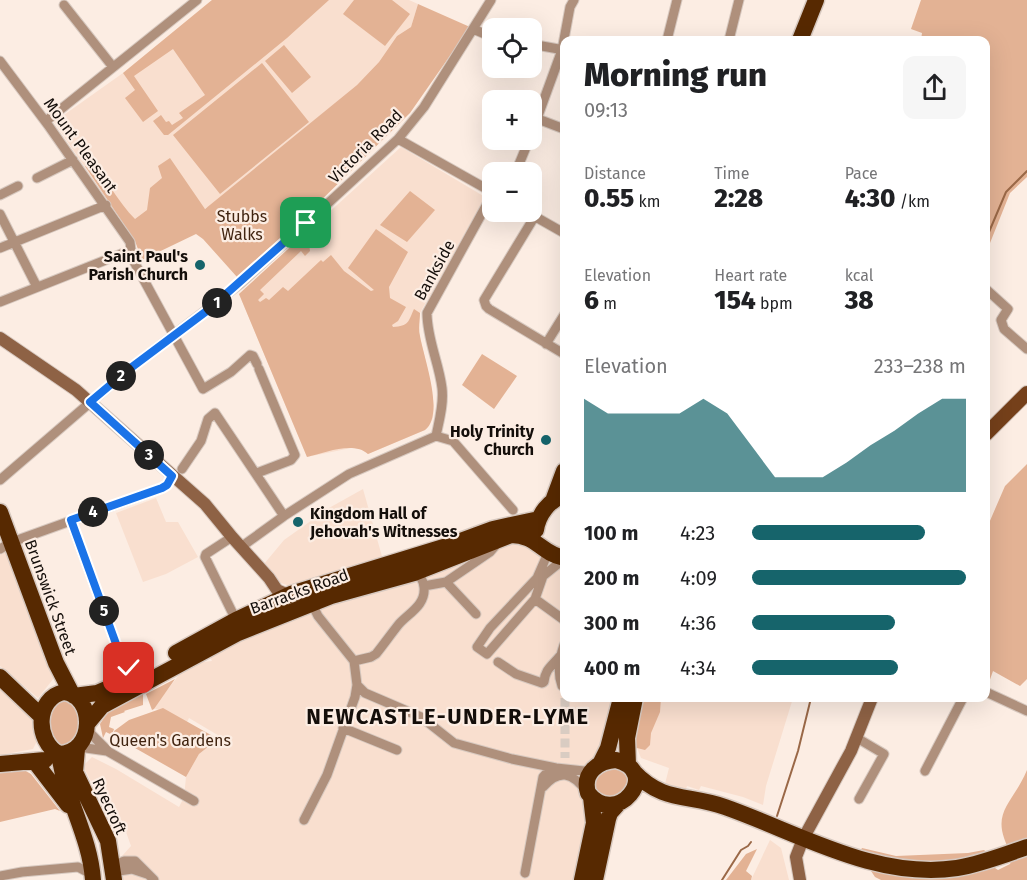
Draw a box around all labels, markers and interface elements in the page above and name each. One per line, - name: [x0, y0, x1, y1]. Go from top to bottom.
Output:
- map controls: [482, 18, 542, 222]
- button: locate: [482, 18, 542, 78]
- text: Morning run: [584, 55, 767, 95]
- button: share: [903, 56, 966, 119]
- button: +: [482, 90, 542, 150]
- street label: Mount Pleasant: [40, 94, 121, 197]
- text: 09:13: [584, 98, 628, 122]
- street label: Victoria Road: [325, 106, 406, 187]
- button: −: [482, 162, 542, 222]
- text: Distance: [584, 164, 646, 183]
- text: Time: [714, 164, 750, 183]
- text: Pace: [845, 164, 878, 183]
- text: 0.55: [584, 183, 634, 214]
- text: 2:28: [714, 183, 763, 214]
- text: 4:30: [845, 183, 895, 214]
- text: km: [634, 192, 660, 211]
- text: /km: [895, 192, 930, 211]
- pin: [280, 197, 331, 248]
- icon: arrive: [289, 206, 322, 239]
- park label: Stubbs Walks: [217, 207, 267, 244]
- street label: Bankside: [410, 237, 459, 304]
- place label: Saint Paul's Parish Church: [89, 247, 188, 284]
- marker: Saint Paul's Parish Church: [193, 258, 207, 272]
- text: Elevation: [584, 266, 651, 285]
- text: Heart rate: [714, 266, 787, 285]
- text: kcal: [845, 266, 873, 285]
- text: 6: [584, 285, 599, 316]
- text: 154: [714, 285, 756, 316]
- text: 38: [845, 285, 874, 316]
- pin: 1: [202, 288, 232, 318]
- text: 1: [213, 293, 221, 312]
- text: m: [599, 294, 617, 313]
- text: bpm: [756, 294, 793, 313]
- text: Elevation: [584, 354, 668, 378]
- text: 233–238 m: [874, 354, 966, 378]
- pin: 2: [106, 361, 136, 391]
- text: 2: [117, 366, 125, 385]
- place label: Holy Trinity Church: [450, 422, 535, 459]
- marker: Holy Trinity Church: [539, 433, 553, 447]
- pin: 3: [134, 440, 164, 470]
- text: 3: [145, 445, 153, 464]
- pin: 4: [78, 497, 108, 527]
- text: 4: [88, 502, 98, 521]
- place label: Kingdom Hall of Jehovah's Witnesses: [309, 504, 458, 541]
- marker: Kingdom Hall of Jehovah's Witnesses: [291, 515, 305, 529]
- text: 100 m: [584, 521, 638, 545]
- text: 4:23: [680, 521, 715, 545]
- street label: Brunswick Street: [21, 537, 80, 658]
- street label: Barracks Road: [247, 565, 351, 618]
- text: 200 m: [584, 566, 639, 590]
- text: 4:09: [680, 566, 717, 590]
- pin: 5: [89, 596, 119, 626]
- text: 5: [100, 601, 108, 620]
- text: 300 m: [584, 611, 639, 635]
- text: 4:36: [680, 611, 716, 635]
- pin: [103, 642, 154, 693]
- icon: check: [112, 651, 145, 684]
- text: 400 m: [584, 656, 640, 680]
- text: 4:34: [680, 656, 716, 680]
- district label: NEWCASTLE-UNDER-LYME: [306, 703, 590, 730]
- park label: Queen's Gardens: [109, 731, 231, 750]
- street label: Ryecroft: [88, 775, 131, 838]

